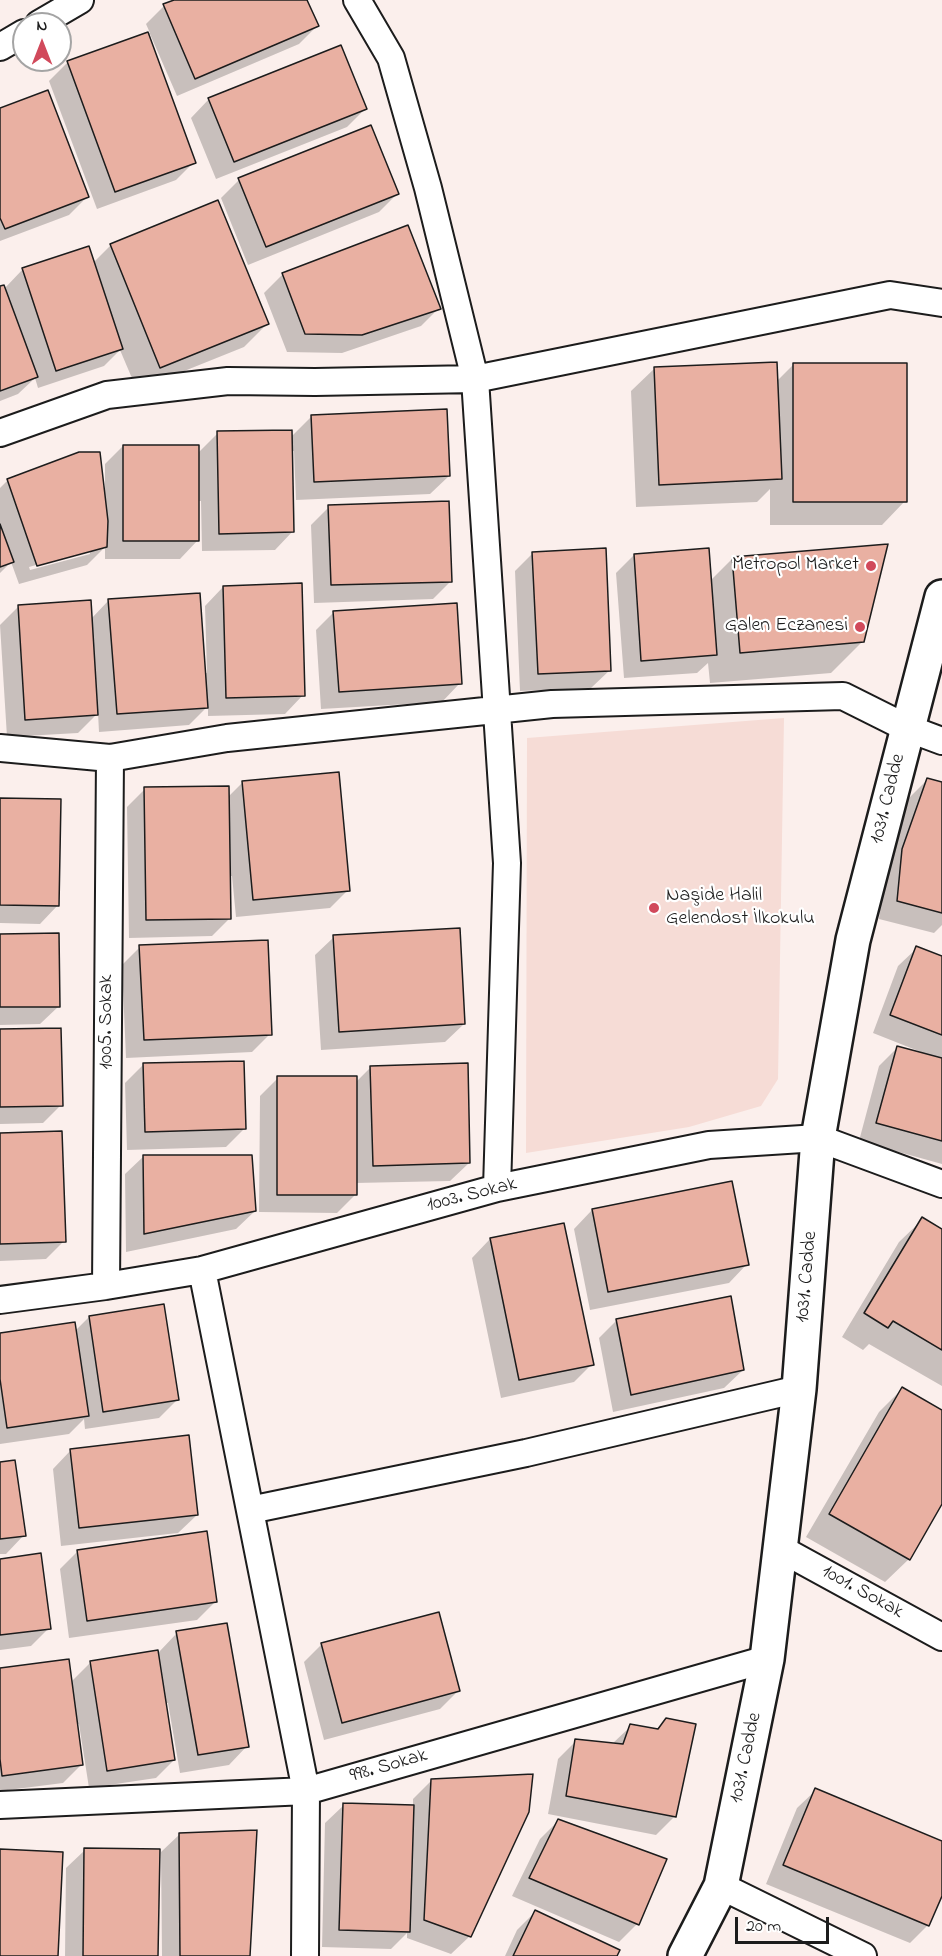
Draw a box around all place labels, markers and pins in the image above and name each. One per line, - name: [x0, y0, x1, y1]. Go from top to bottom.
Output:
- place label: Metropol Market: [732, 554, 859, 578]
- marker: Metropol Market: [864, 559, 878, 573]
- place label: Galen Eczanesi: [725, 615, 848, 639]
- marker: Galen Eczanesi: [853, 620, 867, 634]
- place label: Naşide Halil Gelendost İlkokulu: [666, 885, 815, 932]
- marker: Naşide Halil Gelendost İlkokulu: [647, 901, 661, 915]

